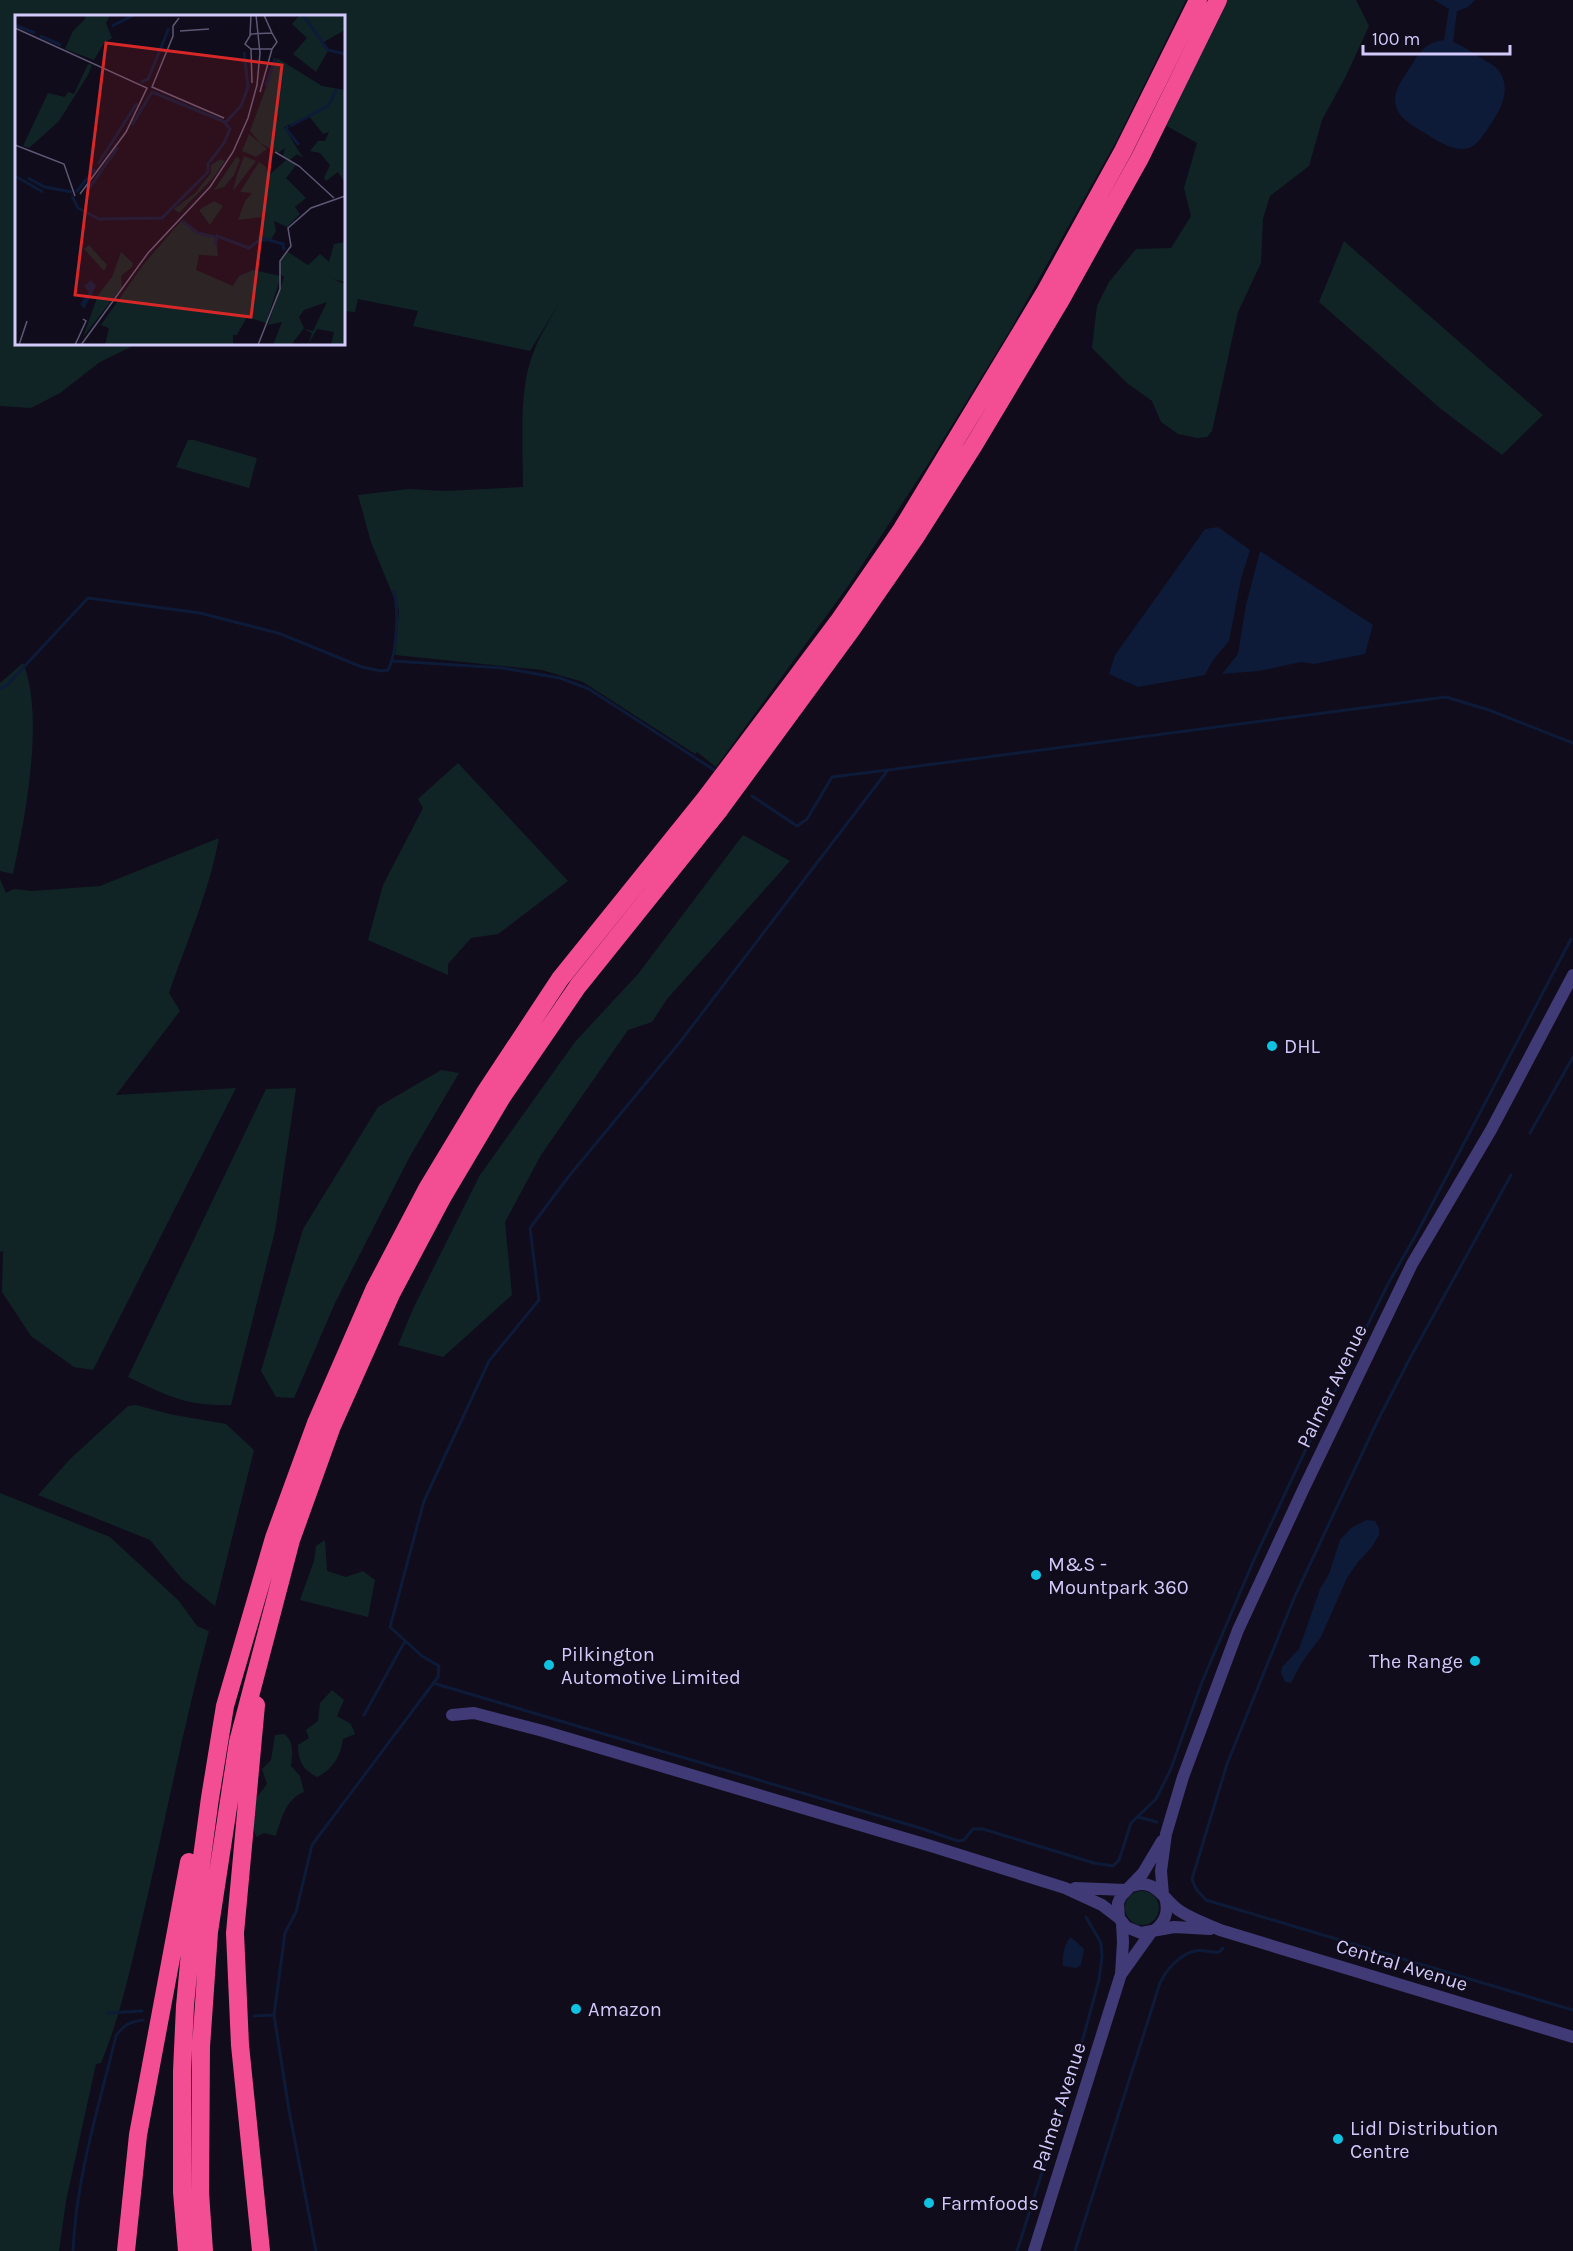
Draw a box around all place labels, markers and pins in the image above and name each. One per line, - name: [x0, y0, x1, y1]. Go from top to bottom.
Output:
- place label: DHL: [1284, 1035, 1321, 1058]
- marker: DHL: [1265, 1039, 1279, 1053]
- place label: M&S - Mountpark 360: [1048, 1553, 1189, 1599]
- marker: M&S - Mountpark 360: [1029, 1568, 1043, 1582]
- place label: Pilkington Automotive Limited: [561, 1643, 741, 1689]
- place label: The Range: [1369, 1650, 1463, 1673]
- marker: The Range: [1468, 1654, 1482, 1668]
- marker: Pilkington Automotive Limited: [542, 1658, 556, 1672]
- place label: Amazon: [588, 1998, 662, 2021]
- marker: Amazon: [569, 2002, 583, 2016]
- place label: Lidl Distribution Centre: [1350, 2117, 1498, 2163]
- marker: Lidl Distribution Centre: [1331, 2132, 1345, 2146]
- place label: Farmfoods: [941, 2192, 1039, 2215]
- marker: Farmfoods: [922, 2196, 936, 2210]

